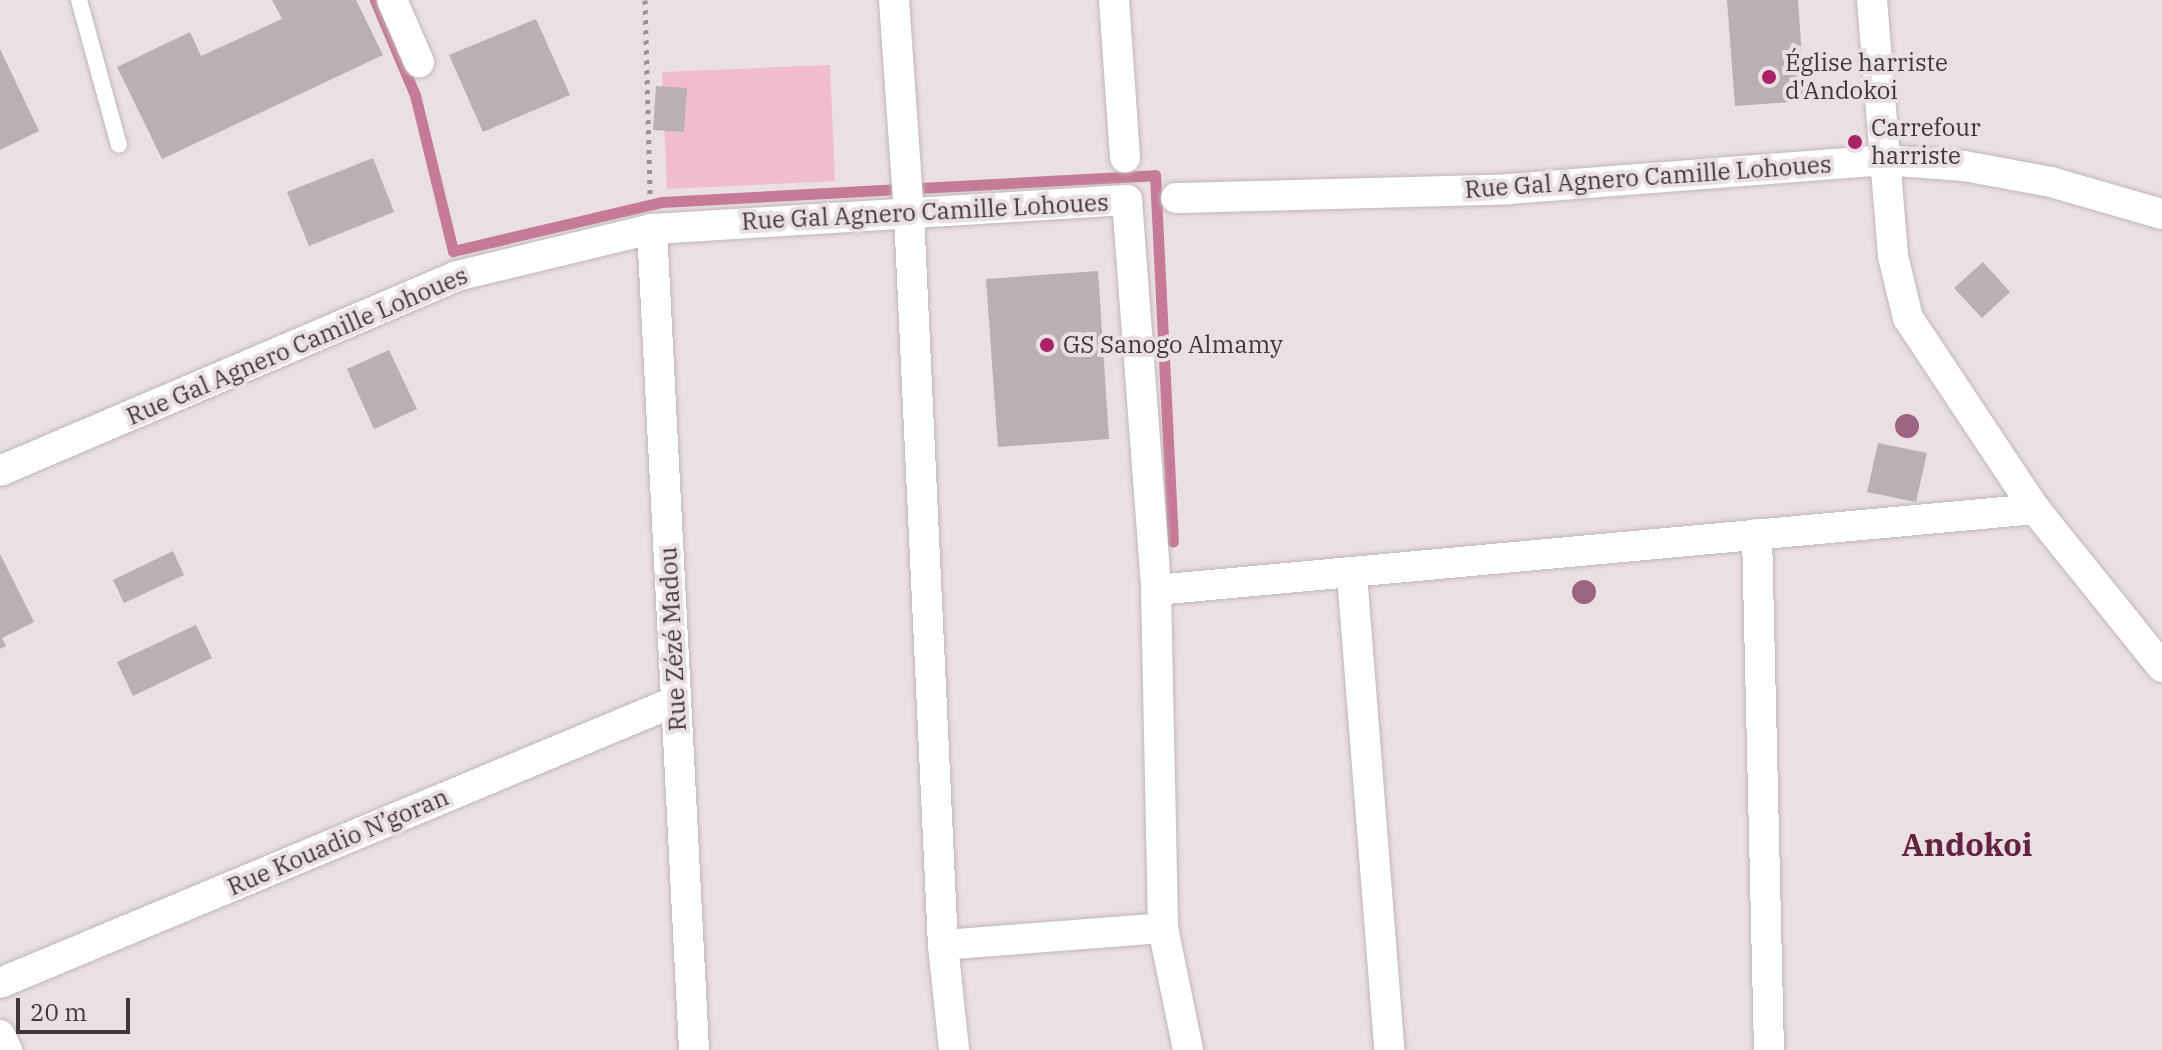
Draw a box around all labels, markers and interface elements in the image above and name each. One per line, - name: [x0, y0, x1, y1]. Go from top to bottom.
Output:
- place label: Église harriste d'Andokoi: [1785, 49, 1948, 105]
- marker: Église harriste d'Andokoi: [1760, 68, 1778, 86]
- place label: Carrefour harriste: [1871, 114, 1981, 170]
- marker: Carrefour harriste: [1846, 133, 1864, 151]
- street label: Rue Gal Agnero Camille Lohoues: [1464, 150, 1832, 204]
- street label: Rue Gal Agnero Camille Lohoues: [741, 188, 1109, 236]
- street label: Rue Gal Agnero Camille Lohoues: [122, 261, 472, 431]
- place label: GS Sanogo Almamy: [1063, 331, 1283, 359]
- marker: GS Sanogo Almamy: [1038, 336, 1056, 354]
- street label: Rue Zézé Madou: [654, 546, 692, 732]
- street label: Rue Kouadio N’goran: [223, 782, 453, 902]
- district label: Andokoi: [1901, 825, 2033, 863]
- scale bar: [20, 982, 134, 1032]
- text: 20 m: [30, 996, 87, 1028]

